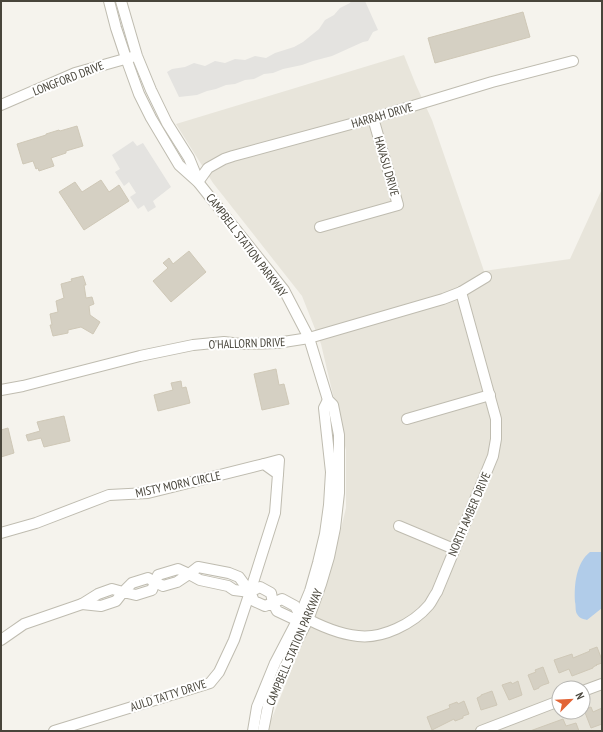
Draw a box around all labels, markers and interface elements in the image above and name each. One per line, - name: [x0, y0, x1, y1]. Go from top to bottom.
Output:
- street label: LONGFORD DRIVE: [30, 58, 106, 98]
- street label: HARRAH DRIVE: [349, 99, 415, 131]
- street label: HAVASU DRIVE: [371, 134, 403, 198]
- street label: CAMPBELL STATION PARKWAY: [203, 190, 291, 300]
- street label: O'HALLORN DRIVE: [208, 334, 286, 352]
- street label: MISTY MORN CIRCLE: [134, 468, 222, 500]
- street label: NORTH AMBER DRIVE: [444, 470, 494, 558]
- street label: CAMPBELL STATION PARKWAY: [263, 586, 326, 708]
- street label: AULD TATTY DRIVE: [128, 676, 208, 714]
- north arrow: [551, 680, 591, 720]
- text: N: [573, 690, 588, 702]

